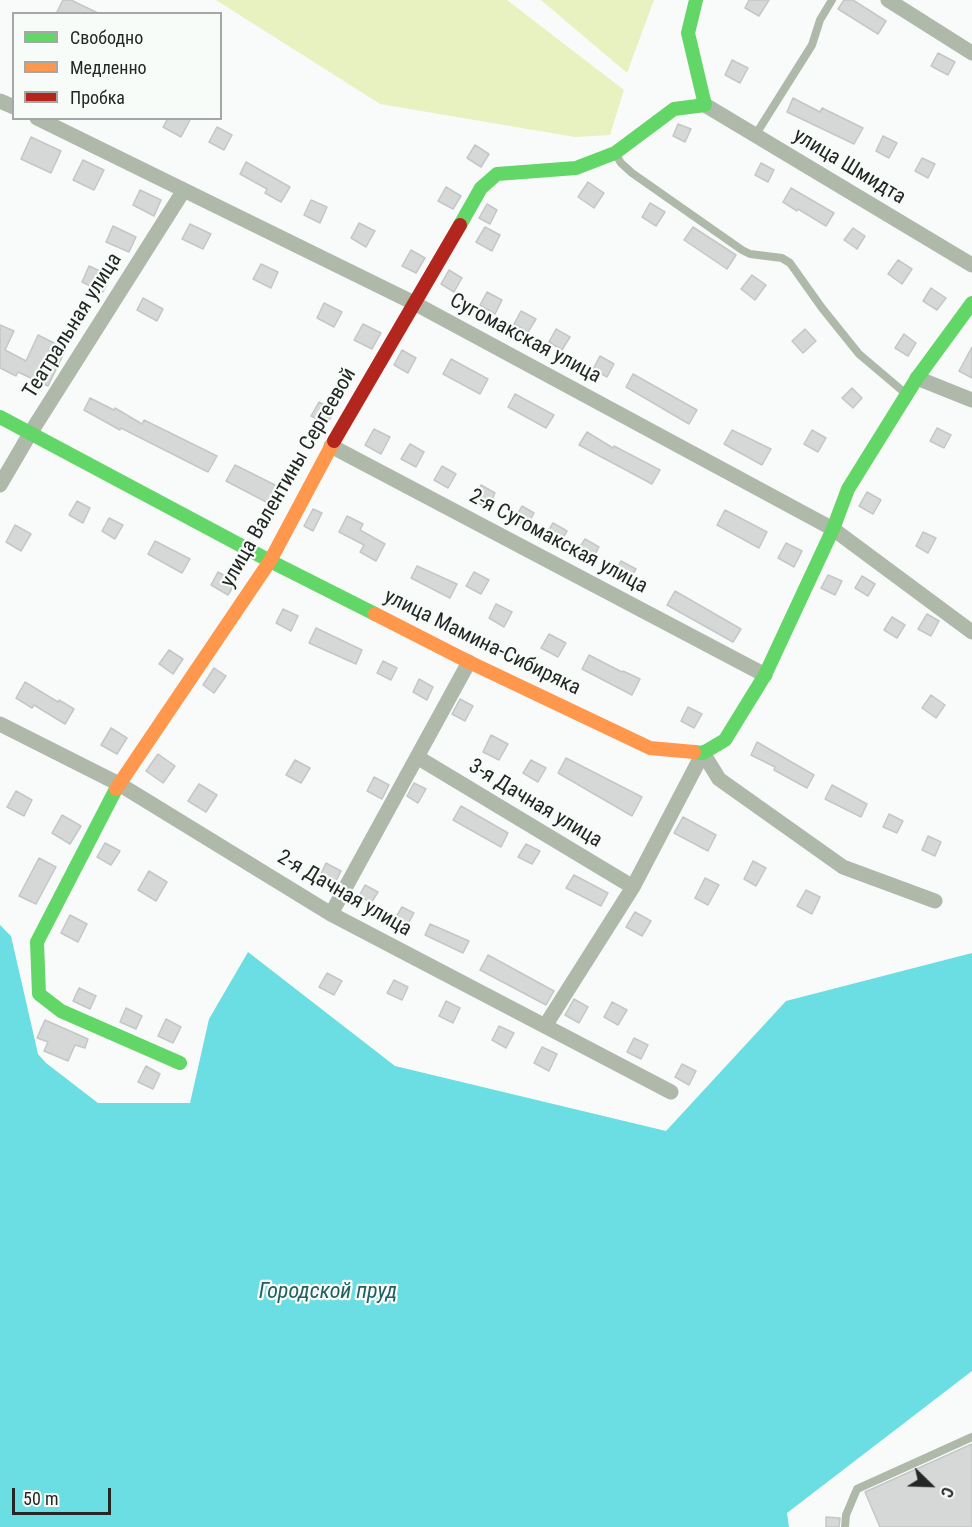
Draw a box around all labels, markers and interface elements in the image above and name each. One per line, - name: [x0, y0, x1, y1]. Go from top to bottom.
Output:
- legend: [12, 12, 222, 120]
- text: Свободно: [70, 27, 143, 48]
- text: Медленно: [70, 57, 147, 78]
- text: Пробка: [70, 87, 125, 108]
- street label: улица Шмидта: [788, 124, 910, 210]
- street label: Театральная улица: [18, 249, 128, 403]
- street label: Сугомакская улица: [445, 288, 605, 390]
- street label: улица Валентины Сергеевой: [216, 364, 362, 592]
- street label: 2-я Сугомакская улица: [464, 484, 652, 600]
- street label: улица Мамина-Сибиряка: [380, 584, 584, 702]
- street label: 3-я Дачная улица: [464, 754, 606, 854]
- street label: 2-я Дачная улица: [272, 845, 416, 943]
- water label: Городской пруд: [259, 1279, 397, 1305]
- north arrow: [900, 1455, 960, 1515]
- scale bar: [15, 1476, 114, 1514]
- text: С: [937, 1484, 958, 1500]
- text: 50 m: [23, 1488, 58, 1509]

